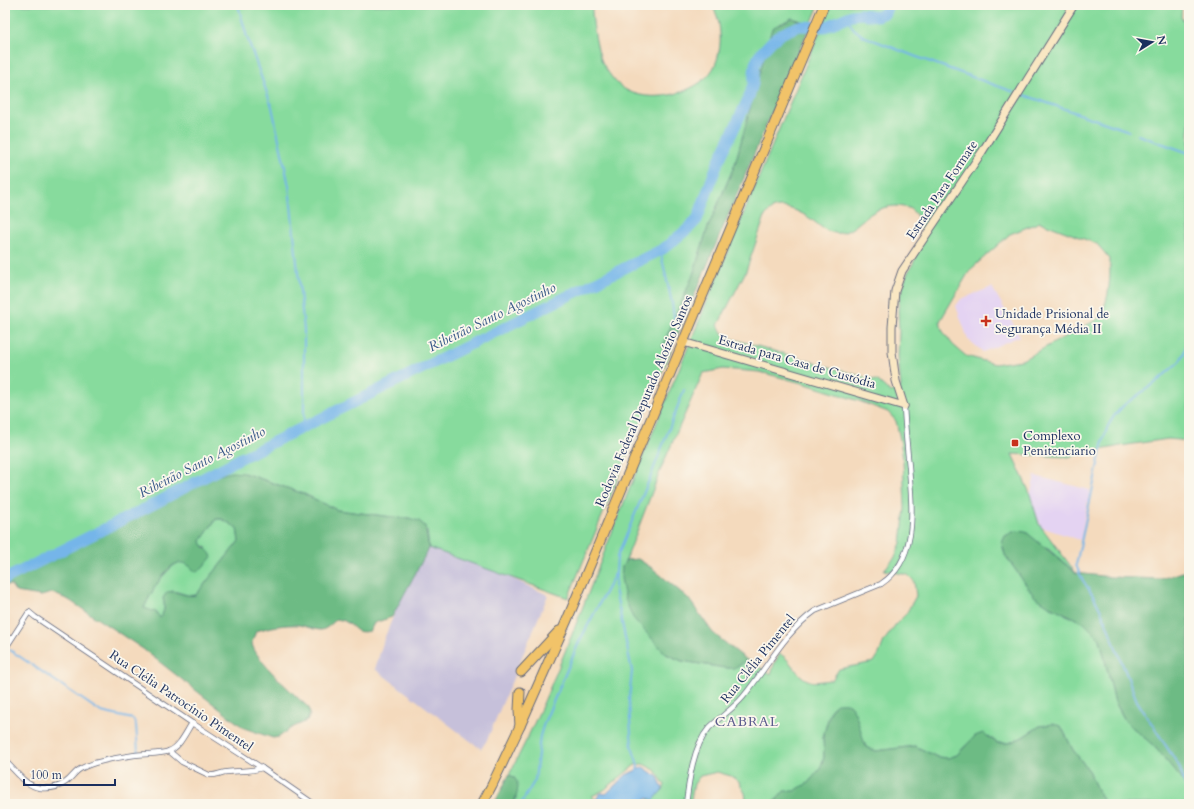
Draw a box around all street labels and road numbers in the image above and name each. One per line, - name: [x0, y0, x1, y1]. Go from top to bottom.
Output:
- street label: Estrada Para Formate: [902, 137, 982, 243]
- street label: Rodovia Federal Deputado Aloízio Santos: [591, 292, 697, 510]
- street label: Estrada para Casa de Custódia: [716, 331, 878, 393]
- street label: Rua Clélia Pimentel: [717, 610, 800, 707]
- street label: Rua Clélia Patrocínio Pimentel: [106, 646, 257, 756]

